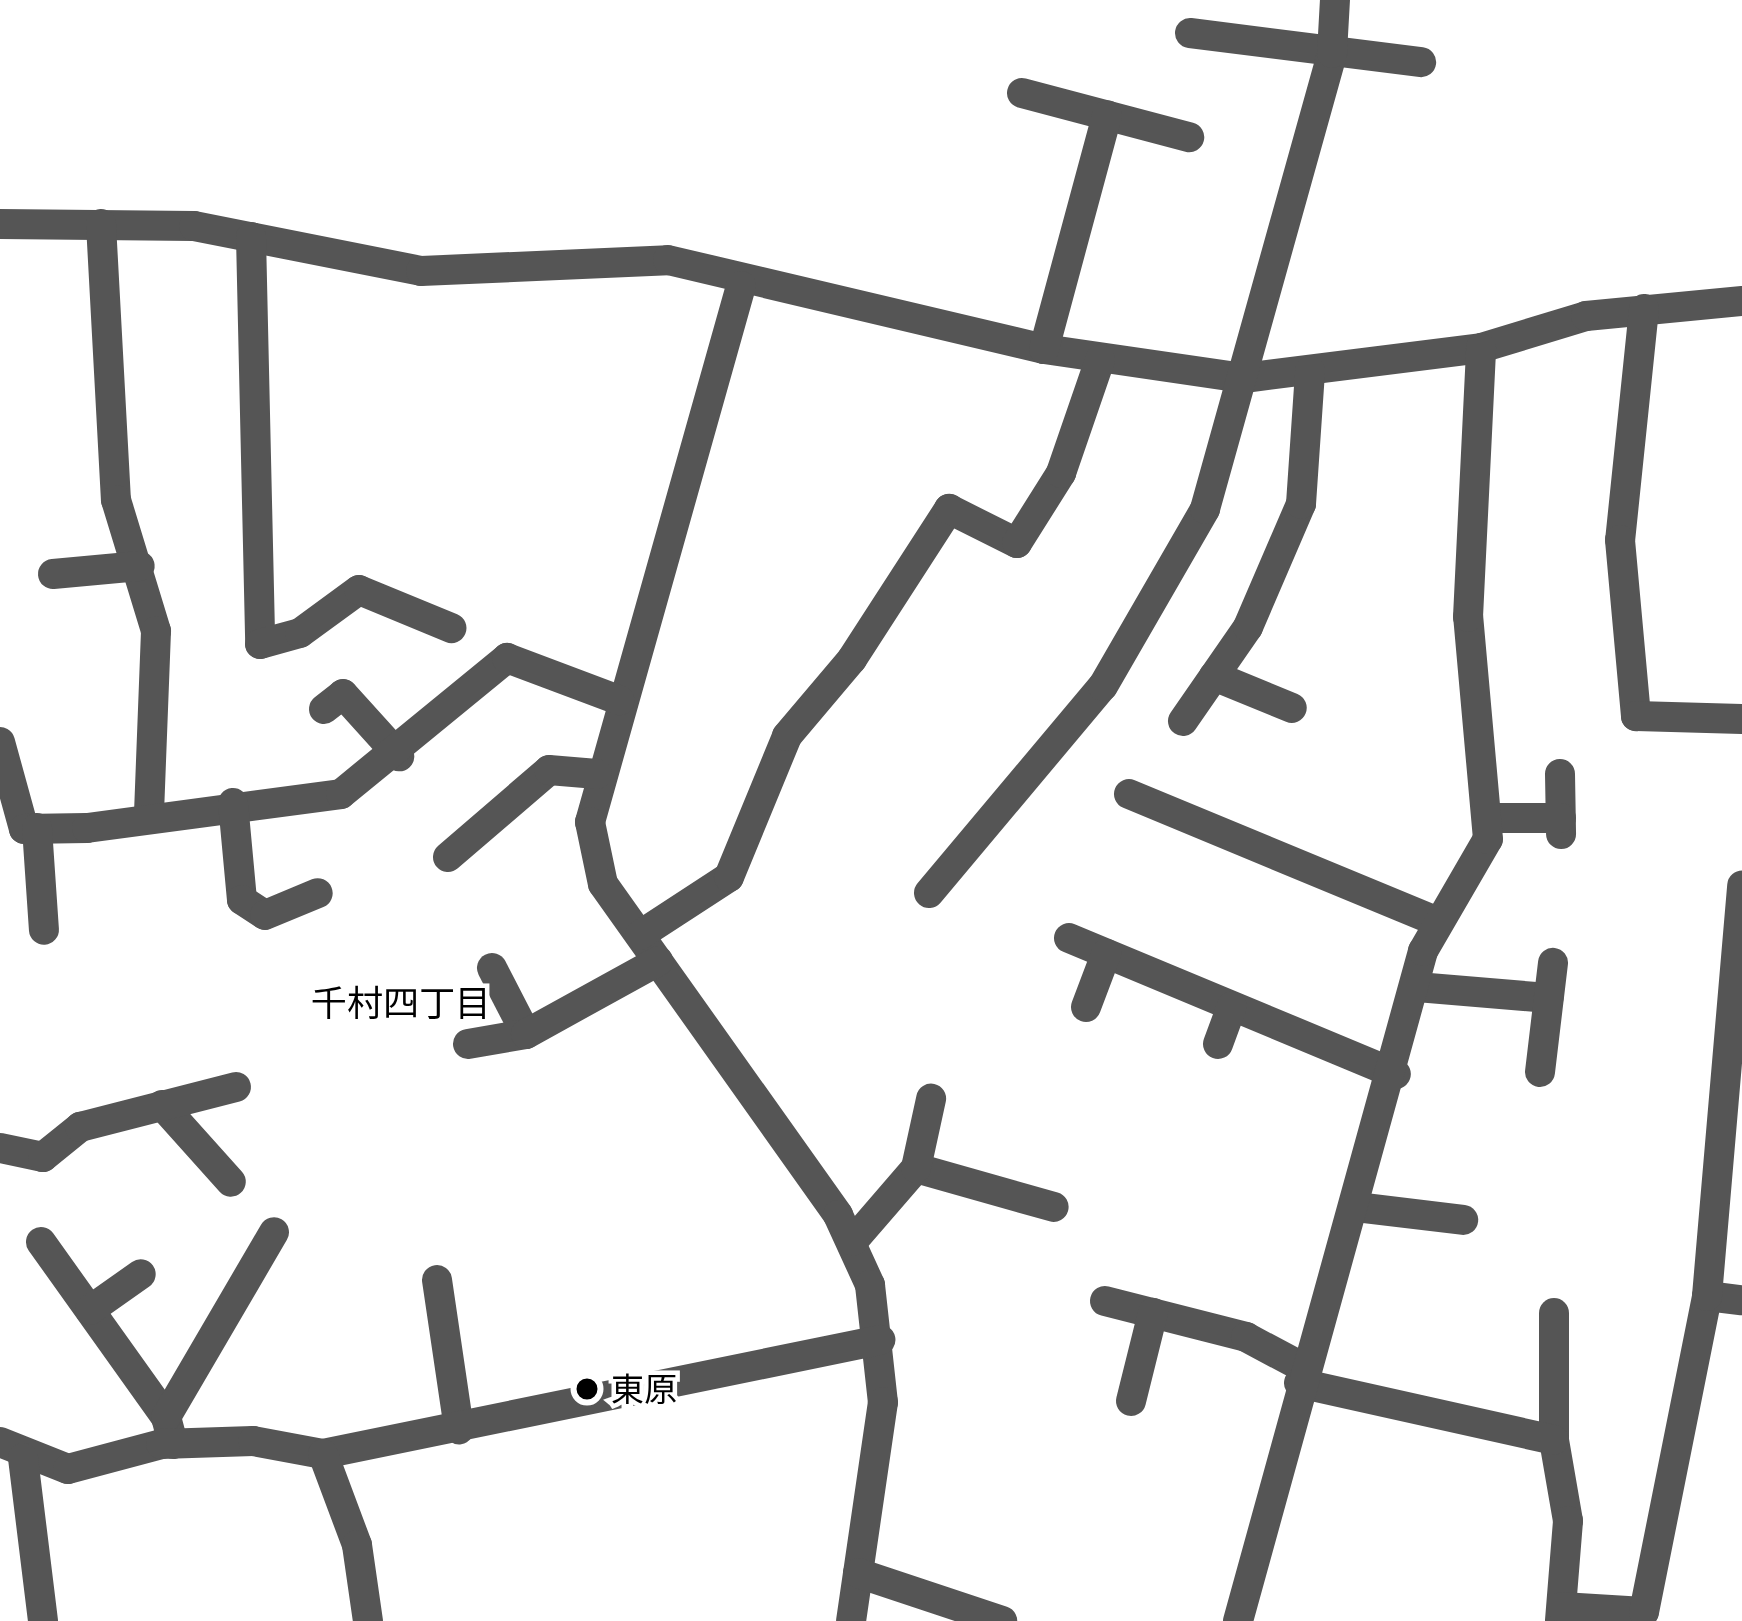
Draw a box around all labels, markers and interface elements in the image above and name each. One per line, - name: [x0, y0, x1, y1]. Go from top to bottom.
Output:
- district label: 千村四丁目: [311, 981, 491, 1025]
- place label: 東原: [611, 1369, 677, 1409]
- marker: 東原: [574, 1376, 600, 1402]

